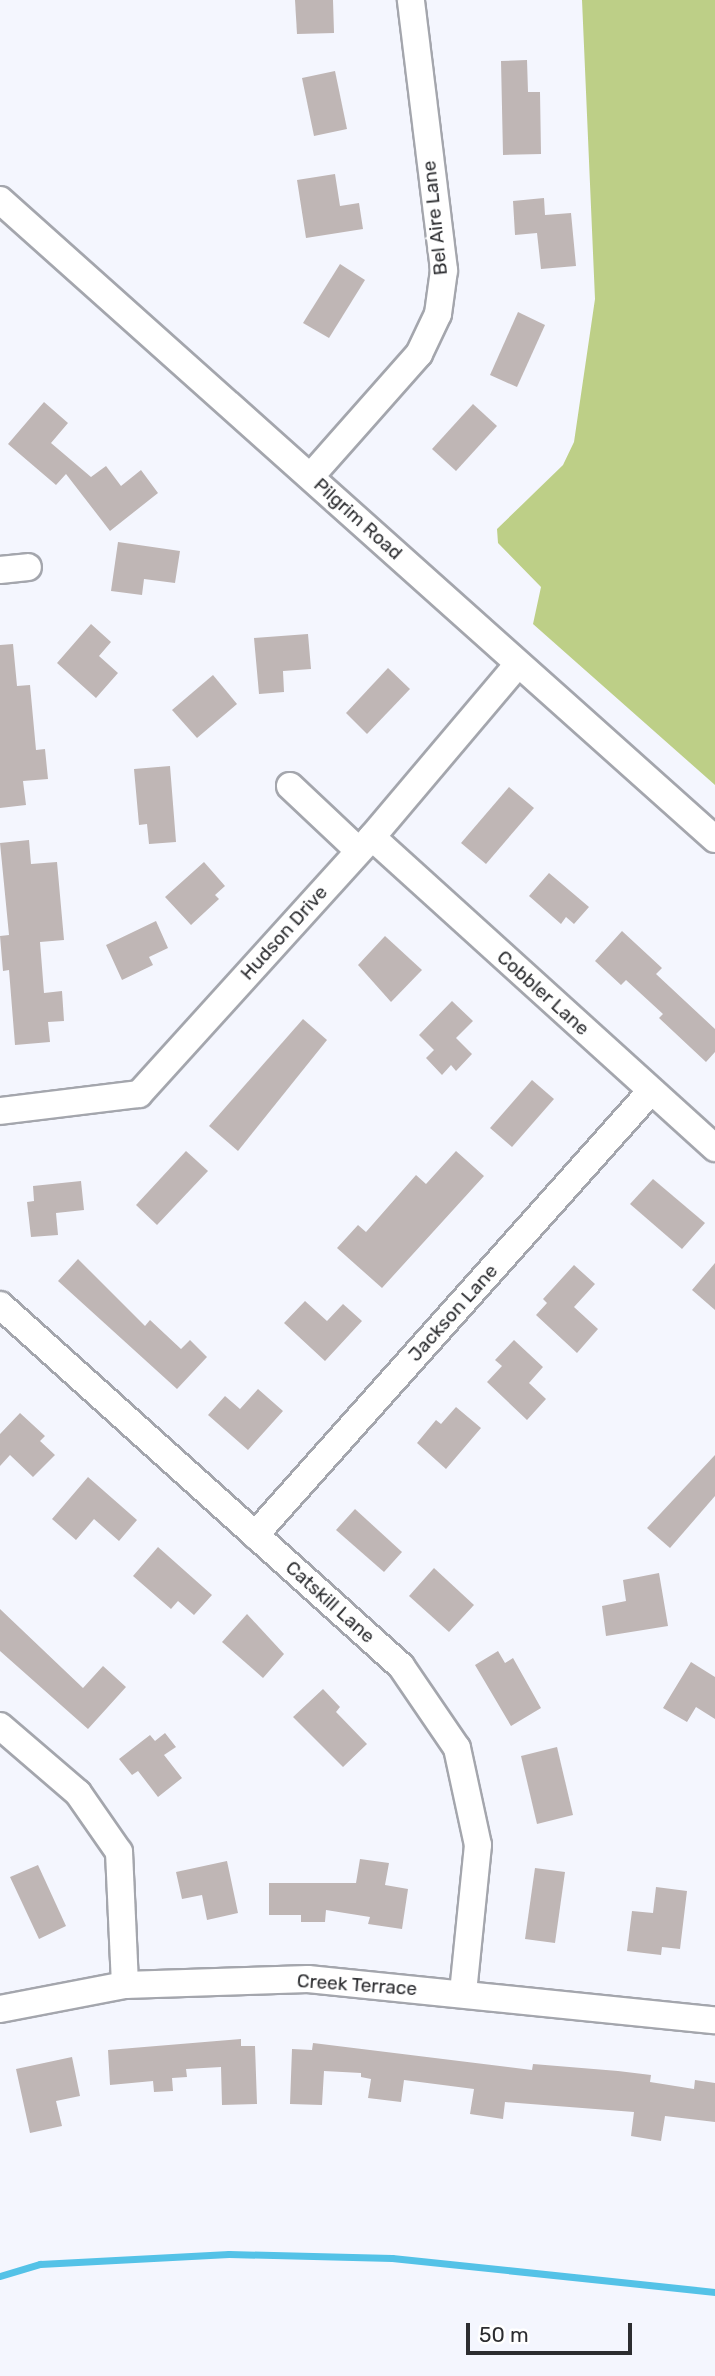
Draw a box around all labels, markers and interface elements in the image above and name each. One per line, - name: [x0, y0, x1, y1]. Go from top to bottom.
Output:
- street label: Bel Aire Lane: [418, 159, 452, 277]
- street label: Pilgrim Road: [309, 473, 407, 565]
- street label: Hudson Drive: [236, 881, 332, 985]
- street label: Cobbler Lane: [492, 946, 594, 1040]
- street label: Jackson Lane: [403, 1260, 503, 1366]
- street label: Catskill Lane: [281, 1556, 379, 1648]
- street label: Creek Terrace: [296, 1969, 418, 2001]
- scale bar: [470, 2310, 636, 2354]
- text: 50 m: [479, 2322, 529, 2347]

